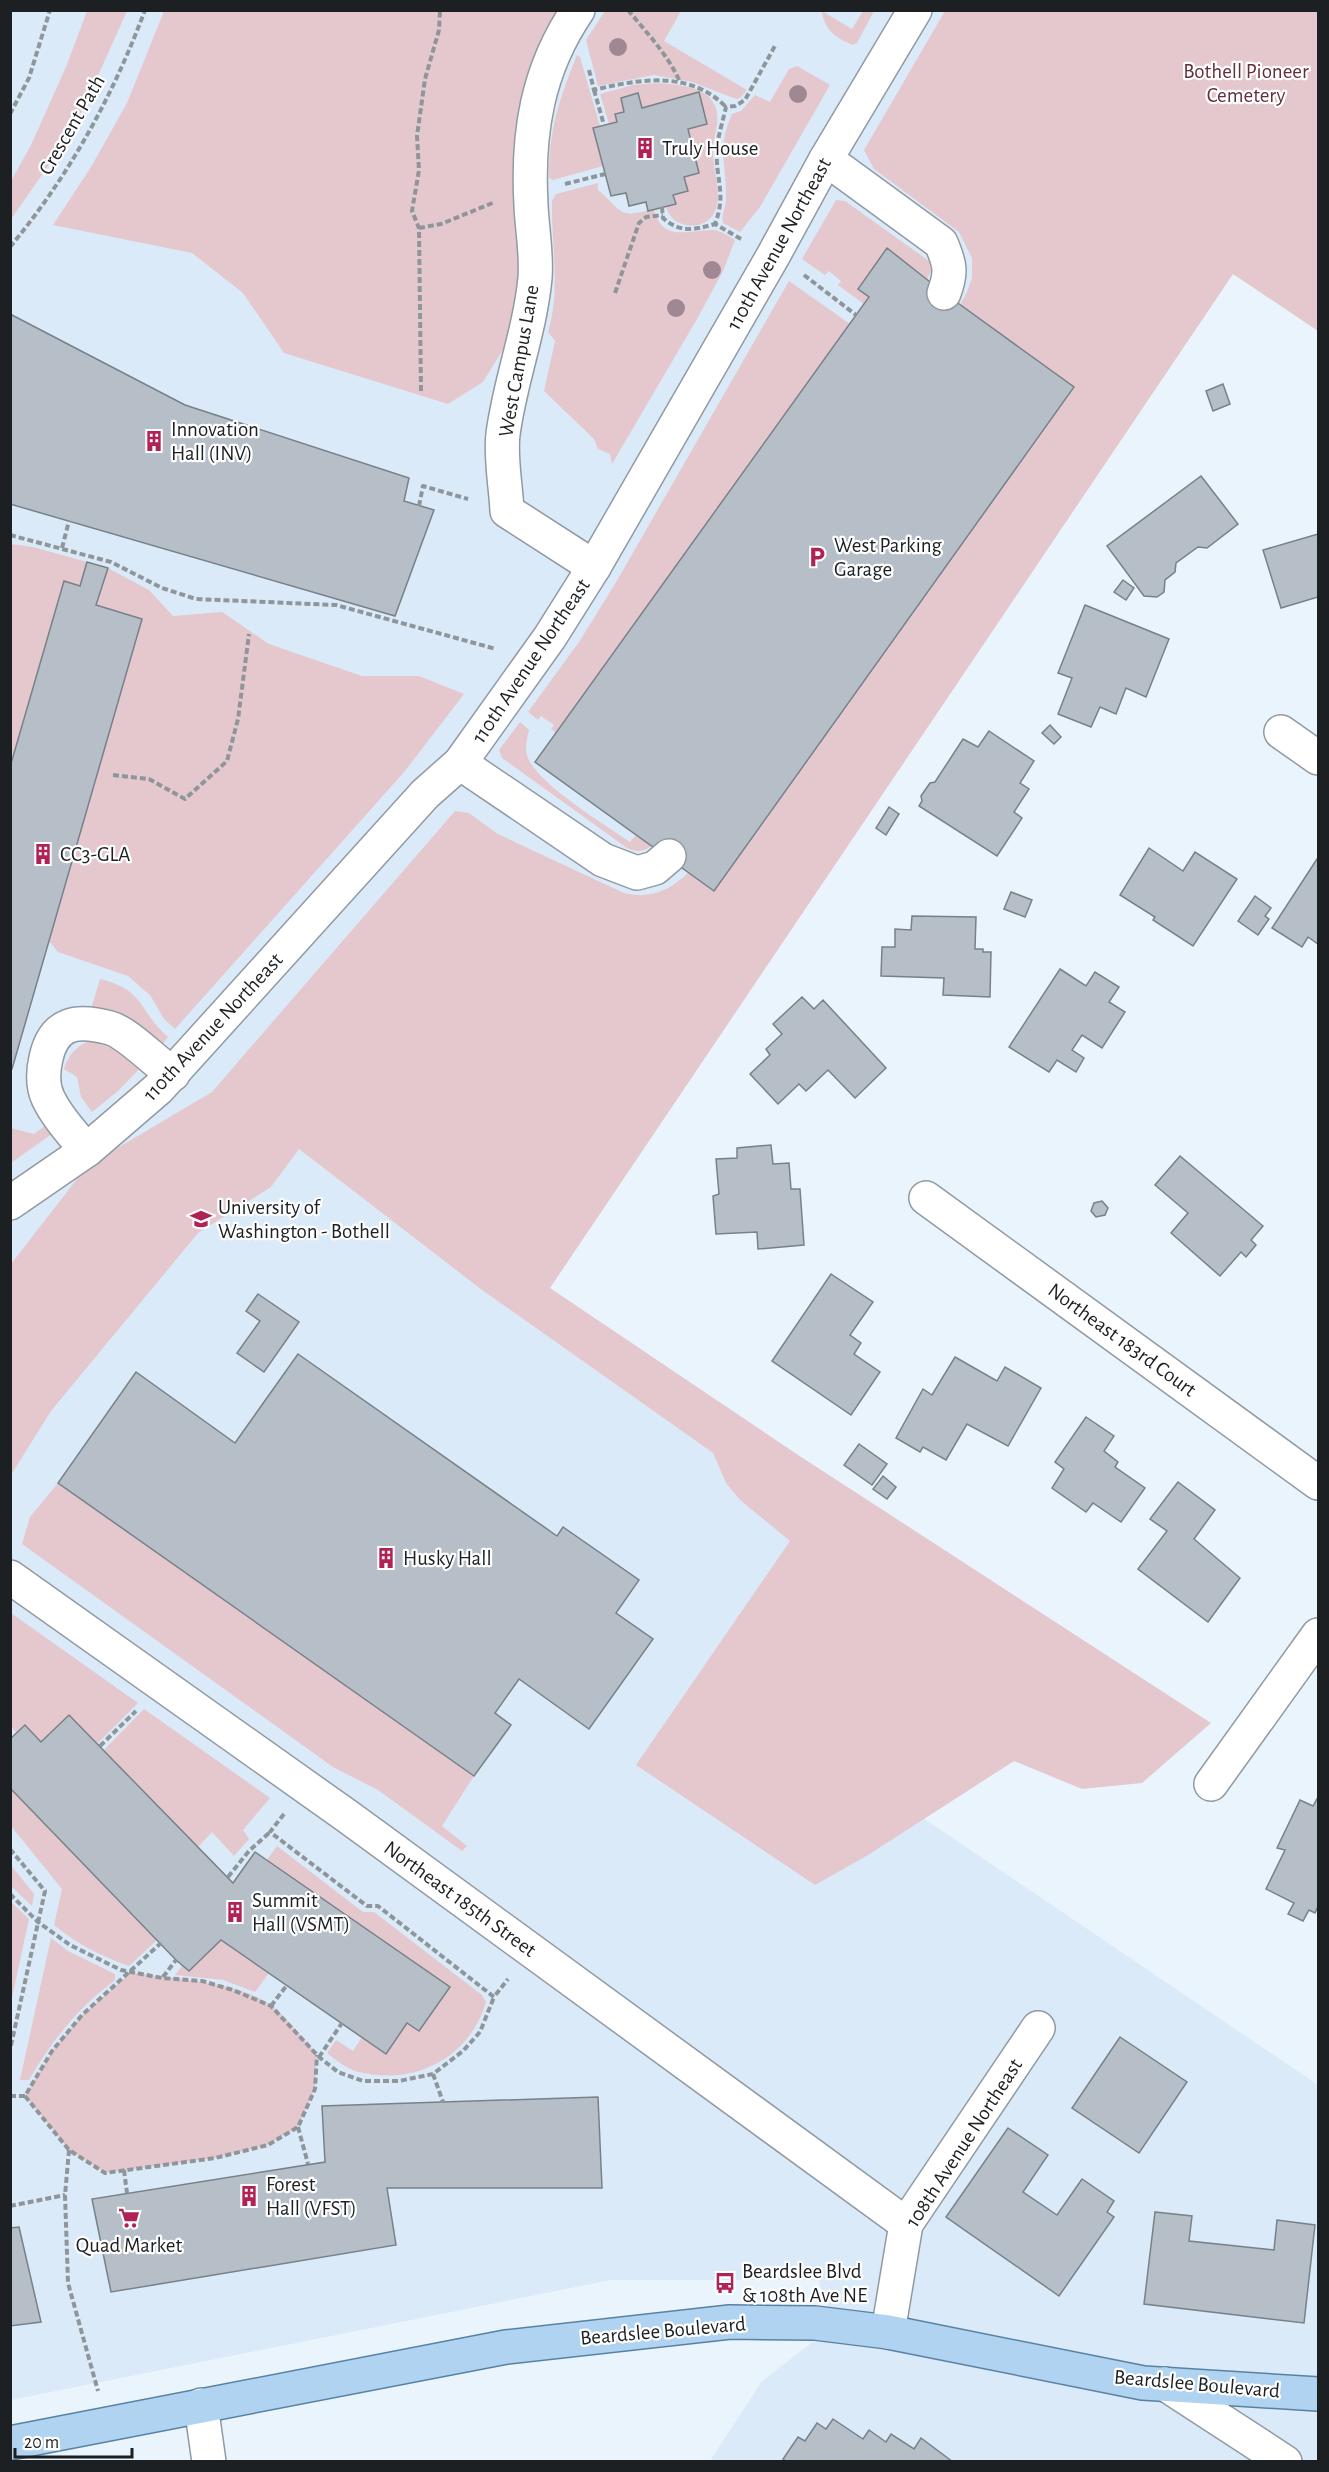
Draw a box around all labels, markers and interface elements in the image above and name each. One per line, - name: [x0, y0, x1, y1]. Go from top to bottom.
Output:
- park label: Bothell Pioneer Cemetery: [1183, 61, 1309, 106]
- street label: Crescent Path: [35, 72, 109, 178]
- building icon: Truly House: [633, 136, 657, 160]
- place label: Truly House: [662, 138, 758, 159]
- street label: 110th Avenue Northeast: [723, 154, 835, 334]
- street label: West Campus Lane: [495, 283, 543, 439]
- place label: Innovation Hall (INV): [171, 419, 259, 464]
- building icon: Innovation Hall (INV): [142, 429, 166, 453]
- place label: West Parking Garage: [834, 535, 943, 580]
- parking icon: West Parking Garage: [805, 545, 829, 569]
- street label: 110th Avenue Northeast: [468, 575, 594, 747]
- building icon: CC3-GLA: [31, 842, 55, 866]
- place label: CC3-GLA: [60, 844, 130, 865]
- street label: 110th Avenue Northeast: [139, 949, 287, 1105]
- place label: University of Washington - Bothell: [218, 1197, 390, 1242]
- school or university icon: University of Washington - Bothell: [189, 1207, 213, 1231]
- street label: Northeast 183rd Court: [1044, 1279, 1200, 1401]
- building icon: Husky Hall: [374, 1546, 398, 1570]
- place label: Husky Hall: [403, 1548, 492, 1569]
- street label: Northeast 185th Street: [380, 1837, 540, 1961]
- place label: Summit Hall (VSMT): [252, 1890, 350, 1935]
- building icon: Summit Hall (VSMT): [223, 1900, 247, 1924]
- street label: 108th Avenue Northeast: [902, 2055, 1026, 2231]
- place label: Forest Hall (VFST): [266, 2174, 357, 2219]
- building icon: Forest Hall (VFST): [237, 2184, 261, 2208]
- supermarket icon: Quad Market: [117, 2206, 141, 2230]
- place label: Quad Market: [76, 2235, 183, 2256]
- place label: Beardslee Blvd & 108th Ave NE: [742, 2261, 867, 2306]
- bus stop icon: Beardslee Blvd & 108th Ave NE: [713, 2271, 737, 2295]
- street label: Beardslee Boulevard: [579, 2313, 747, 2349]
- street label: Beardslee Boulevard: [1113, 2366, 1281, 2402]
- scale bar: [15, 2421, 132, 2459]
- text: 20 m: [24, 2434, 59, 2452]

